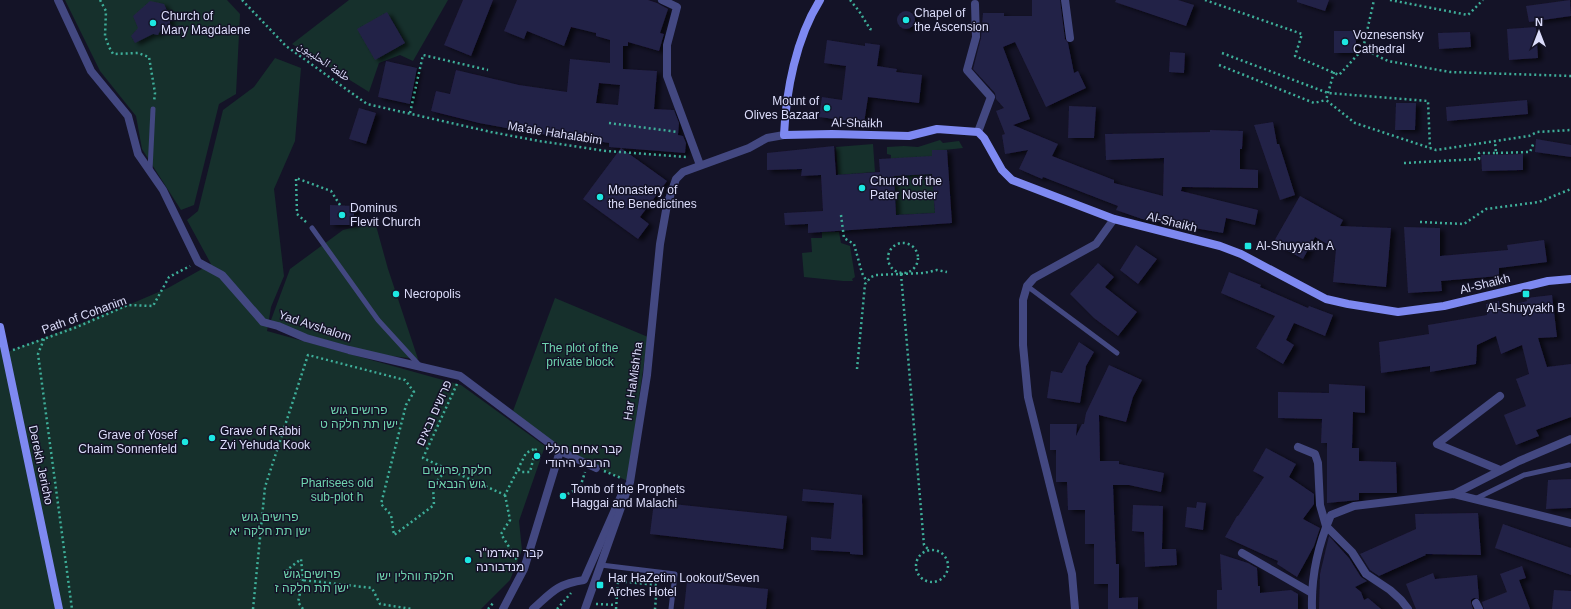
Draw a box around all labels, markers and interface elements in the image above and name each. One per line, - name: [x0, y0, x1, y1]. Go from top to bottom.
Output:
- place label: Chapel of the Ascension: [914, 6, 989, 34]
- place label: Church of Mary Magdalene: [161, 9, 251, 37]
- north arrow: [1519, 12, 1559, 52]
- marker: Chapel of the Ascension: [901, 15, 911, 25]
- text: N: [1535, 16, 1543, 28]
- marker: Church of Mary Magdalene: [148, 18, 158, 28]
- place label: Voznesensky Cathedral: [1353, 28, 1424, 56]
- marker: Voznesensky Cathedral: [1340, 37, 1350, 47]
- street label: طلعة الحلبيون: [295, 38, 353, 85]
- place label: Mount of Olives Bazaar: [744, 94, 820, 122]
- marker: Mount of Olives Bazaar: [822, 103, 832, 113]
- street label: Al-Shaikh: [831, 116, 883, 130]
- street label: Ma'ale Hahalabim: [507, 119, 603, 147]
- place label: Church of the Pater Noster: [870, 174, 942, 202]
- place label: Monastery of the Benedictines: [608, 183, 697, 211]
- marker: Church of the Pater Noster: [857, 183, 867, 193]
- marker: Monastery of the Benedictines: [595, 192, 605, 202]
- place label: Dominus Flevit Church: [350, 201, 421, 229]
- street label: Al-Shaikh: [1145, 209, 1199, 235]
- marker: Dominus Flevit Church: [337, 210, 347, 220]
- place label: Al-Shuyyakh A: [1256, 239, 1334, 253]
- marker: Al-Shuyyakh A: [1243, 241, 1253, 251]
- street label: Al-Shaikh: [1458, 271, 1512, 297]
- place label: Necropolis: [404, 287, 461, 301]
- marker: Necropolis: [391, 289, 401, 299]
- marker: Al-Shuyyakh B: [1521, 289, 1531, 299]
- street label: Path of Cohanim: [40, 293, 128, 337]
- place label: Al-Shuyyakh B: [1487, 301, 1565, 315]
- street label: Yad Avshalom: [277, 308, 353, 344]
- park label: The plot of the private block: [542, 341, 619, 369]
- street label: Har HaMish'ha: [621, 341, 645, 421]
- street label: פרושים נבאים: [413, 378, 455, 448]
- park label: פרושים גוש ישן תת חלקה ט: [320, 403, 398, 431]
- street label: Derekh Jericho: [26, 424, 56, 506]
- place label: Grave of Rabbi Zvi Yehuda Kook: [220, 424, 311, 452]
- place label: Grave of Yosef Chaim Sonnenfeld: [78, 428, 178, 456]
- marker: Grave of Rabbi Zvi Yehuda Kook: [207, 433, 217, 443]
- marker: Grave of Yosef Chaim Sonnenfeld: [180, 437, 190, 447]
- place label: קבר אחים חללי הרובע היהודי: [545, 442, 622, 470]
- marker: קבר אחים חללי הרובע היהודי: [532, 451, 542, 461]
- park label: חלקת פרושים גוש הנבאים: [422, 463, 492, 491]
- park label: Pharisees old sub-plot h: [301, 476, 373, 504]
- place label: Tomb of the Prophets Haggai and Malachi: [571, 482, 685, 510]
- marker: Tomb of the Prophets Haggai and Malachi: [558, 491, 568, 501]
- park label: פרושים גוש ישן תת חלקה יא: [229, 510, 311, 538]
- place label: קבר האדמו"ר מנדבורנה: [476, 546, 543, 574]
- marker: קבר האדמו"ר מנדבורנה: [463, 555, 473, 565]
- park label: פרושים גוש ישן תת חלקה ז: [275, 567, 349, 595]
- park label: חלקת ווהלין ישן: [376, 569, 454, 583]
- place label: Har HaZetim Lookout/Seven Arches Hotel: [608, 571, 759, 599]
- marker: Har HaZetim Lookout/Seven Arches Hotel: [595, 580, 605, 590]

